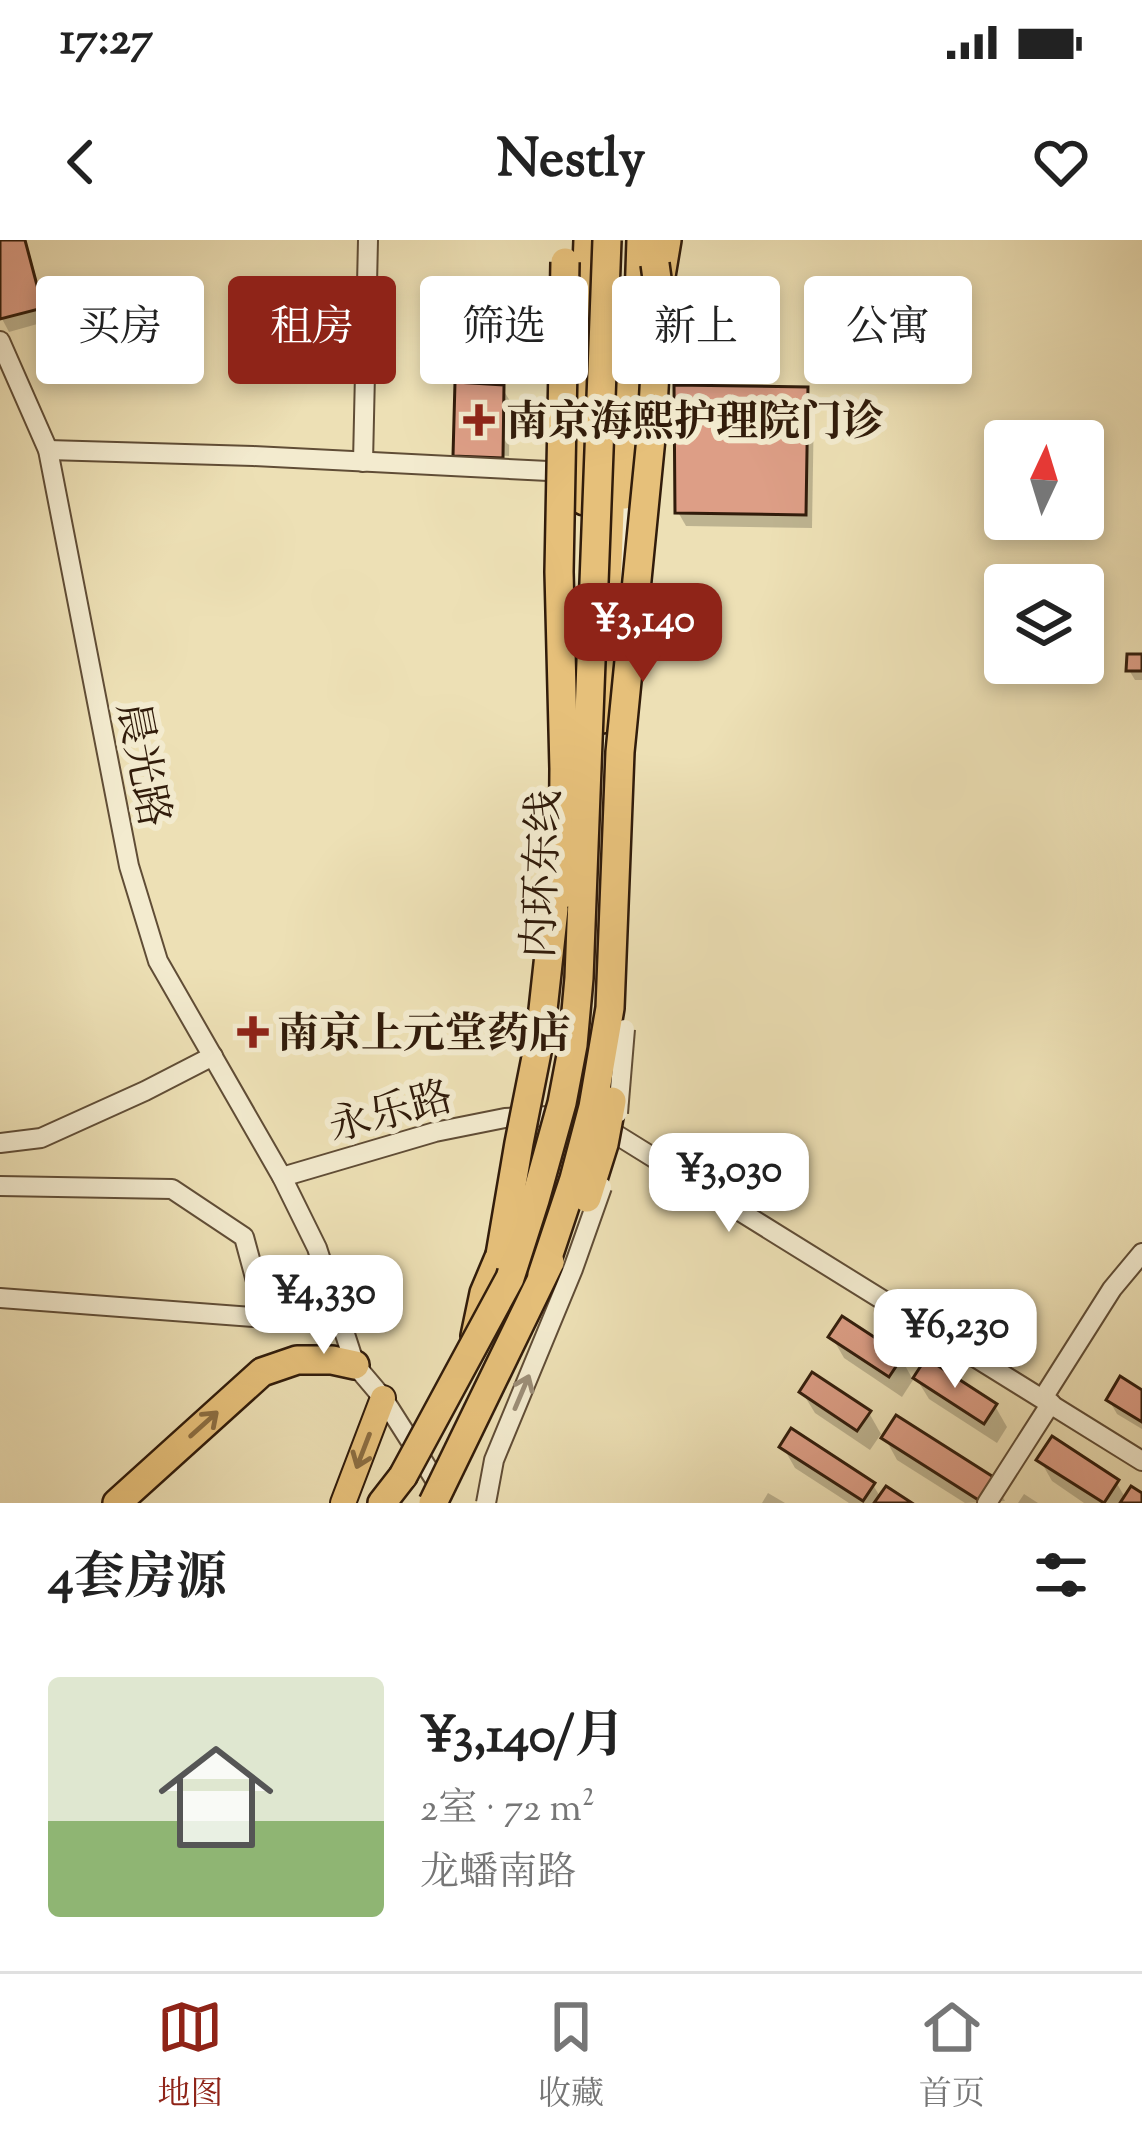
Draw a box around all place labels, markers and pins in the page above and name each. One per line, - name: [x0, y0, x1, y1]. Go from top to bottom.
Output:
- place label: 南京海熙护理院门诊: [506, 395, 884, 455]
- marker: 南京海熙护理院门诊: [463, 404, 495, 436]
- pin: ¥3,140: [545, 583, 741, 685]
- place label: 南京上元堂药店: [277, 1007, 571, 1067]
- marker: 南京上元堂药店: [240, 1019, 266, 1045]
- pin: ¥3,030: [631, 1133, 827, 1235]
- pin: ¥4,330: [226, 1255, 422, 1357]
- pin: ¥6,230: [857, 1289, 1053, 1391]

